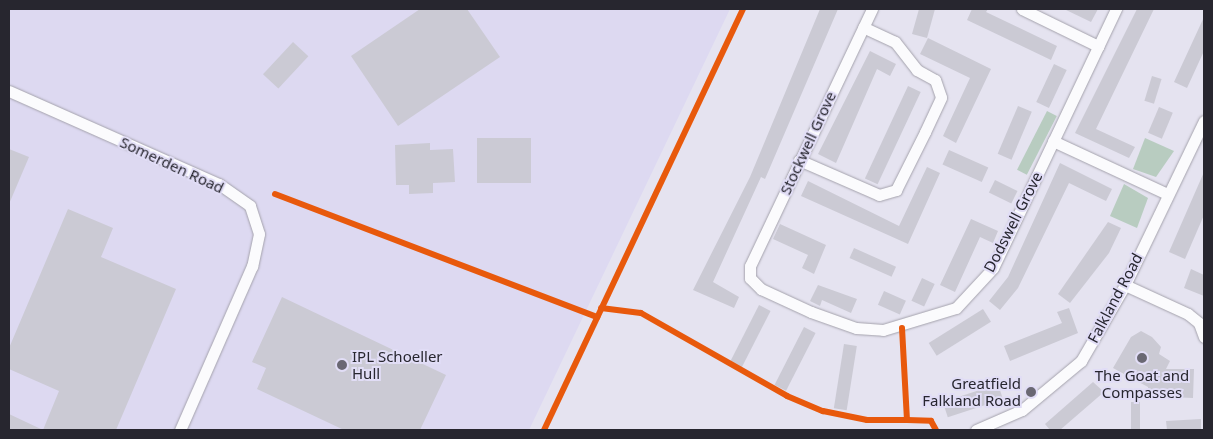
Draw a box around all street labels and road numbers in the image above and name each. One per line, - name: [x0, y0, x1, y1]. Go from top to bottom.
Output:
- street label: Stockwell Grove: [776, 89, 840, 197]
- street label: Somerden Road: [117, 133, 227, 197]
- street label: Dodswell Grove: [980, 169, 1046, 275]
- street label: Falkland Road: [1084, 250, 1146, 346]

